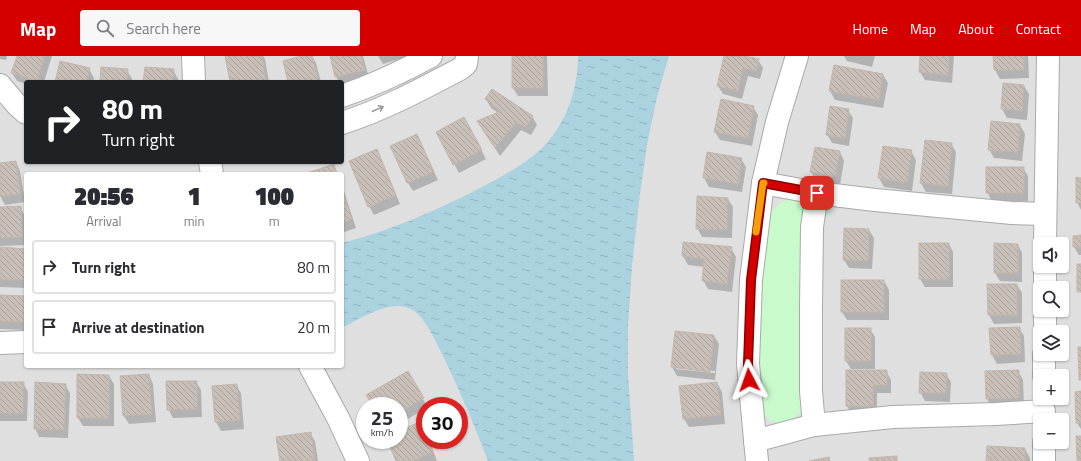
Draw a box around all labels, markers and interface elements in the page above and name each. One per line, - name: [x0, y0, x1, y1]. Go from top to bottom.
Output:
- search box: [80, 10, 360, 46]
- text: Map: [20, 14, 56, 43]
- icon: search: [94, 17, 116, 39]
- text: Search here: [126, 17, 201, 40]
- text: Home: [853, 18, 888, 39]
- text: Map: [910, 18, 936, 39]
- text: About: [958, 18, 994, 39]
- text: Contact: [1016, 18, 1061, 39]
- text: 80 m: [102, 87, 163, 130]
- icon: right: [36, 96, 88, 148]
- one-way arrow: [372, 104, 384, 112]
- text: Turn right: [102, 126, 175, 153]
- pin: [800, 176, 834, 210]
- text: 20:56: [74, 178, 134, 214]
- text: 1: [187, 178, 201, 214]
- text: 100: [254, 178, 294, 214]
- icon: arrive: [806, 182, 828, 204]
- text: Arrival: [86, 211, 121, 231]
- text: min: [184, 211, 204, 231]
- text: m: [269, 211, 280, 231]
- map controls: [1033, 237, 1069, 449]
- button: sound: [1033, 237, 1069, 273]
- icon: right: [38, 256, 60, 278]
- text: Turn right: [72, 256, 136, 279]
- text: 80 m: [297, 256, 330, 279]
- button: search: [1033, 281, 1069, 317]
- icon: arrive: [38, 316, 60, 338]
- text: Arrive at destination: [72, 316, 205, 339]
- text: 20 m: [297, 316, 330, 339]
- button: layers: [1033, 325, 1069, 361]
- position arrow: [728, 359, 770, 401]
- button: +: [1033, 369, 1069, 405]
- speed limit sign: 30: [416, 397, 468, 449]
- text: 25: [371, 402, 393, 433]
- button: −: [1033, 413, 1069, 449]
- text: km/h: [371, 425, 393, 440]

